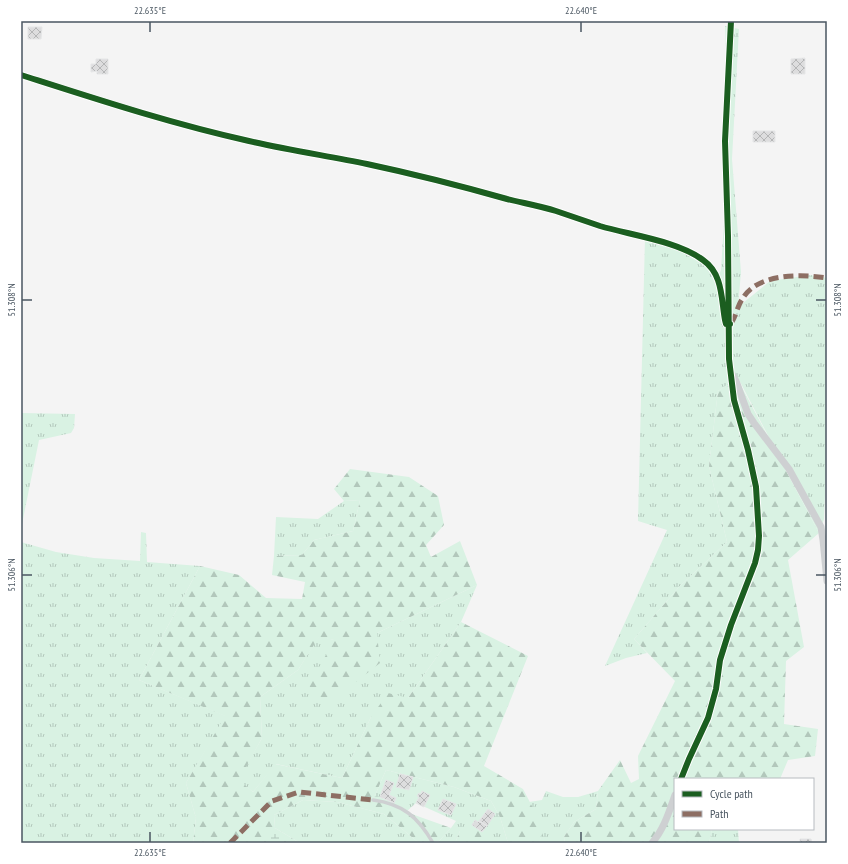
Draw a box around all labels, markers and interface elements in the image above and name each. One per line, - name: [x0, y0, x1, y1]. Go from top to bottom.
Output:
- text: 22.635°E: [134, 4, 166, 17]
- text: 22.640°E: [565, 4, 597, 17]
- text: 51.308°N: [5, 283, 18, 317]
- text: 51.308°N: [831, 283, 844, 317]
- text: 51.306°N: [5, 558, 18, 592]
- text: 51.306°N: [831, 558, 844, 592]
- legend: [674, 778, 814, 830]
- text: Cycle path: [710, 786, 753, 801]
- text: Path: [710, 806, 728, 821]
- text: 22.635°E: [134, 846, 166, 859]
- text: 22.640°E: [565, 846, 597, 859]

